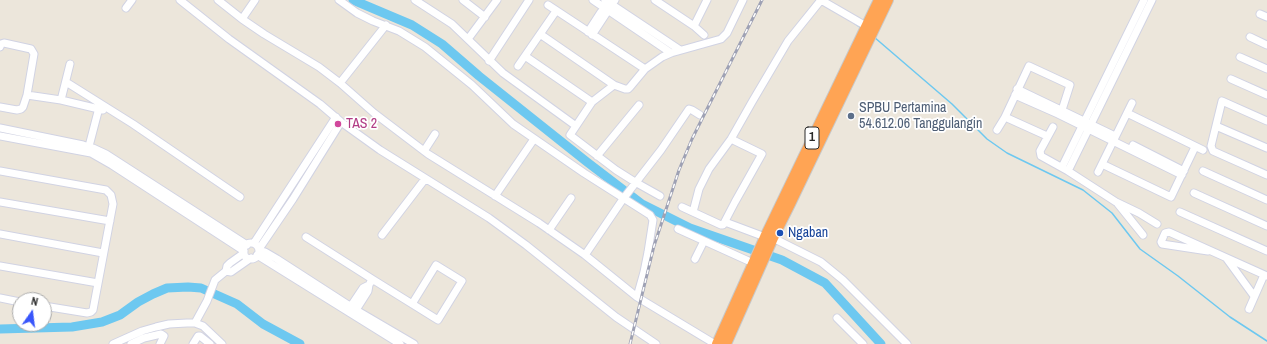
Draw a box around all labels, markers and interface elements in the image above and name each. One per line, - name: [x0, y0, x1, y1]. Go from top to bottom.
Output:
- place label: SPBU Pertamina 54.612.06 Tanggulangin: [859, 100, 982, 132]
- marker: SPBU Pertamina 54.612.06 Tanggulangin: [846, 111, 856, 121]
- place label: TAS 2: [346, 116, 377, 132]
- marker: TAS 2: [333, 119, 343, 129]
- road number: 1: [805, 127, 819, 149]
- place label: Ngaban: [788, 225, 828, 241]
- marker: Ngaban: [775, 228, 785, 238]
- north arrow: [12, 292, 52, 332]
- text: N: [30, 294, 40, 309]

